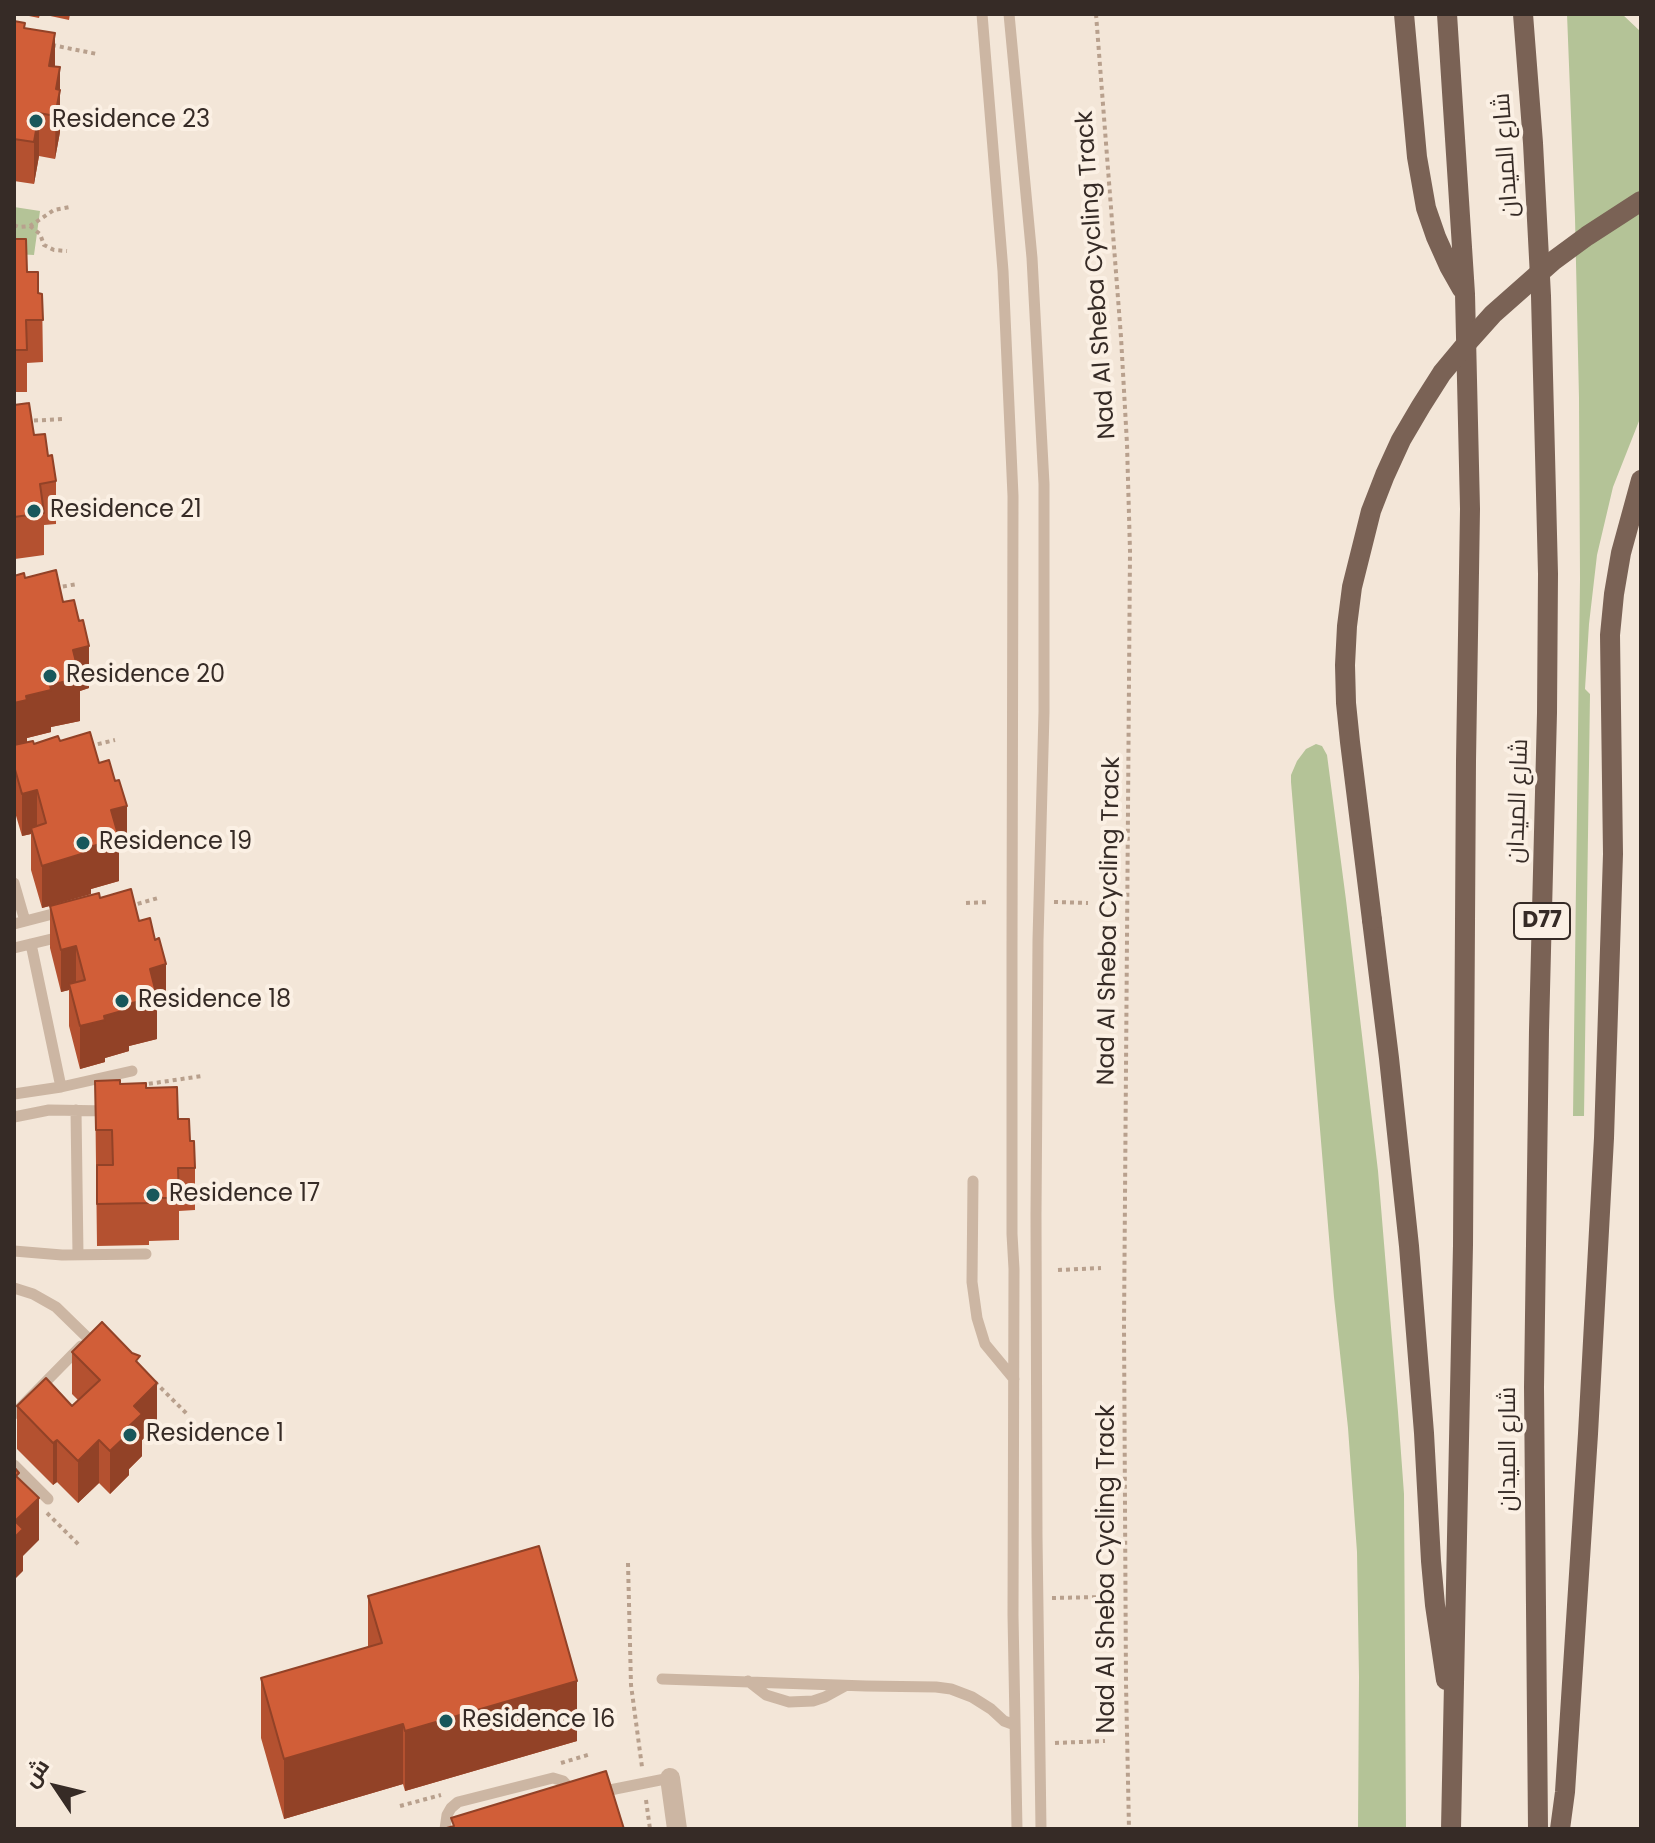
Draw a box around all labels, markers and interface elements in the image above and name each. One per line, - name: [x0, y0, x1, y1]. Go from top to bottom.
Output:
- street label: شارع الميدان: [1488, 92, 1526, 218]
- place label: Residence 23: [52, 107, 210, 135]
- street label: Nad Al Sheba Cycling Track: [1071, 110, 1123, 440]
- marker: Residence 23: [27, 112, 45, 130]
- place label: Residence 21: [50, 497, 202, 525]
- marker: Residence 21: [25, 502, 43, 520]
- place label: Residence 20: [66, 662, 225, 690]
- marker: Residence 20: [41, 667, 59, 685]
- street label: شارع الميدان: [1502, 738, 1536, 864]
- street label: Nad Al Sheba Cycling Track: [1093, 756, 1127, 1086]
- place label: Residence 19: [99, 829, 252, 857]
- marker: Residence 19: [74, 834, 92, 852]
- road number: D77: [1514, 903, 1570, 939]
- place label: Residence 18: [138, 987, 291, 1015]
- marker: Residence 18: [113, 992, 131, 1010]
- place label: Residence 17: [169, 1181, 320, 1209]
- marker: Residence 17: [144, 1186, 162, 1204]
- street label: شارع الميدان: [1495, 1387, 1523, 1511]
- street label: Nad Al Sheba Cycling Track: [1094, 1405, 1122, 1733]
- place label: Residence 1: [146, 1421, 284, 1449]
- marker: Residence 1: [121, 1426, 139, 1444]
- place label: Residence 16: [462, 1707, 615, 1735]
- marker: Residence 16: [437, 1712, 455, 1730]
- north arrow: [16, 1747, 96, 1827]
- text: ش: [15, 1752, 57, 1793]

